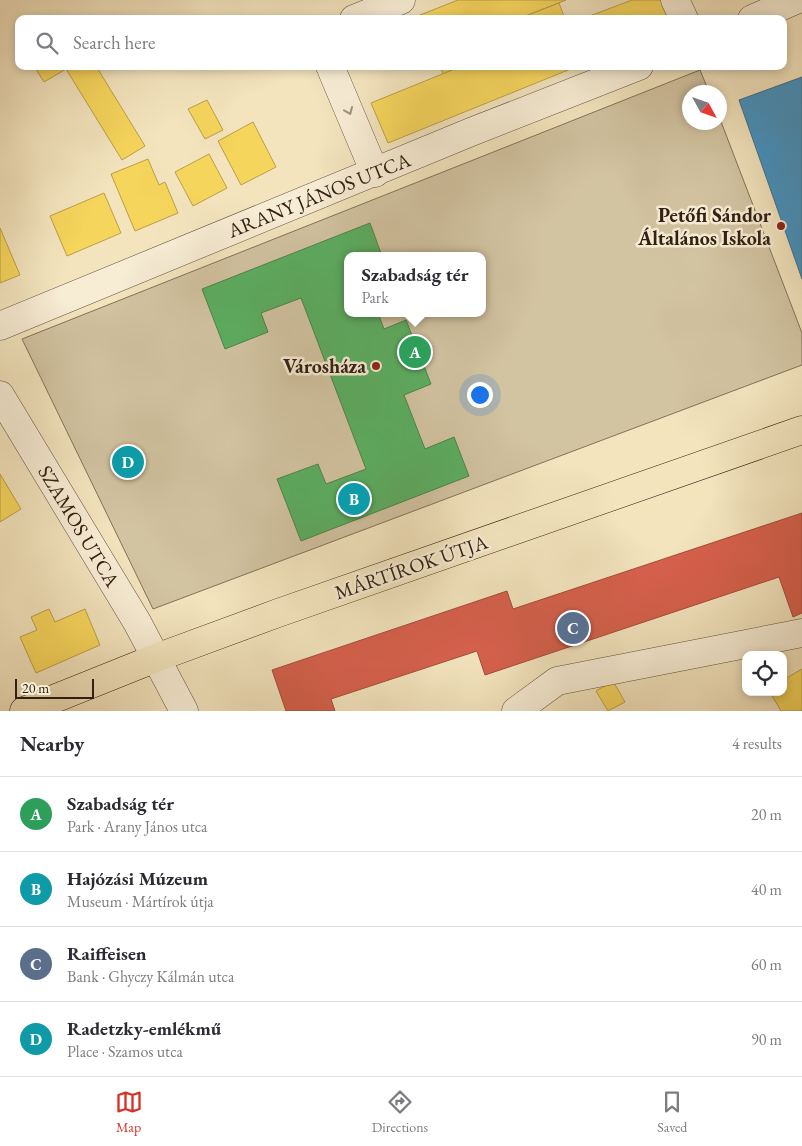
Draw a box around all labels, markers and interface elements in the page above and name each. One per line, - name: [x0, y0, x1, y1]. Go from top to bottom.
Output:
- search box: [15, 15, 787, 70]
- icon: search: [33, 29, 61, 57]
- text: Search here: [73, 30, 155, 55]
- north arrow: [682, 85, 727, 130]
- one-way arrow: [343, 106, 353, 115]
- street label: ARANY JÁNOS UTCA: [223, 146, 414, 244]
- place label: Petőfi Sándor Általános Iskola: [637, 202, 772, 251]
- marker: Petőfi Sándor Általános Iskola: [775, 220, 787, 232]
- popup: [344, 252, 486, 317]
- text: Szabadság tér: [361, 262, 469, 287]
- text: Park: [361, 287, 389, 308]
- pin: A: [399, 333, 431, 371]
- place label: Városháza: [283, 353, 366, 379]
- marker: Városháza: [370, 360, 382, 372]
- your location: [467, 382, 493, 408]
- pin: D: [112, 443, 144, 481]
- street label: SZAMOS UTCA: [32, 460, 126, 592]
- pin: B: [338, 480, 370, 518]
- street label: MÁRTÍROK ÚTJA: [331, 529, 491, 605]
- pin: C: [557, 609, 589, 647]
- map controls: [742, 651, 787, 696]
- button: locate: [742, 651, 787, 696]
- scale bar: [15, 676, 94, 699]
- text: 20 m: [22, 679, 49, 697]
- text: Nearby: [20, 730, 84, 757]
- text: 4 results: [732, 733, 782, 754]
- text: Szabadság tér: [67, 791, 174, 816]
- text: A: [30, 804, 42, 825]
- text: 20 m: [751, 804, 782, 825]
- text: Park · Arany János utca: [67, 816, 207, 837]
- text: Hajózási Múzeum: [67, 866, 208, 891]
- text: B: [31, 879, 41, 900]
- text: 40 m: [751, 879, 782, 900]
- text: Museum · Mártírok útja: [67, 891, 214, 912]
- text: Raiffeisen: [67, 941, 147, 966]
- text: C: [30, 954, 42, 975]
- text: 60 m: [751, 954, 782, 975]
- text: Bank · Ghyczy Kálmán utca: [67, 966, 234, 987]
- text: Radetzky-emlékmű: [67, 1016, 221, 1041]
- text: D: [30, 1029, 42, 1050]
- text: 90 m: [751, 1029, 782, 1050]
- text: Place · Szamos utca: [67, 1041, 183, 1062]
- tab: Map: [115, 1088, 143, 1136]
- tab: Directions: [372, 1088, 428, 1136]
- tab: Saved: [657, 1088, 687, 1136]

